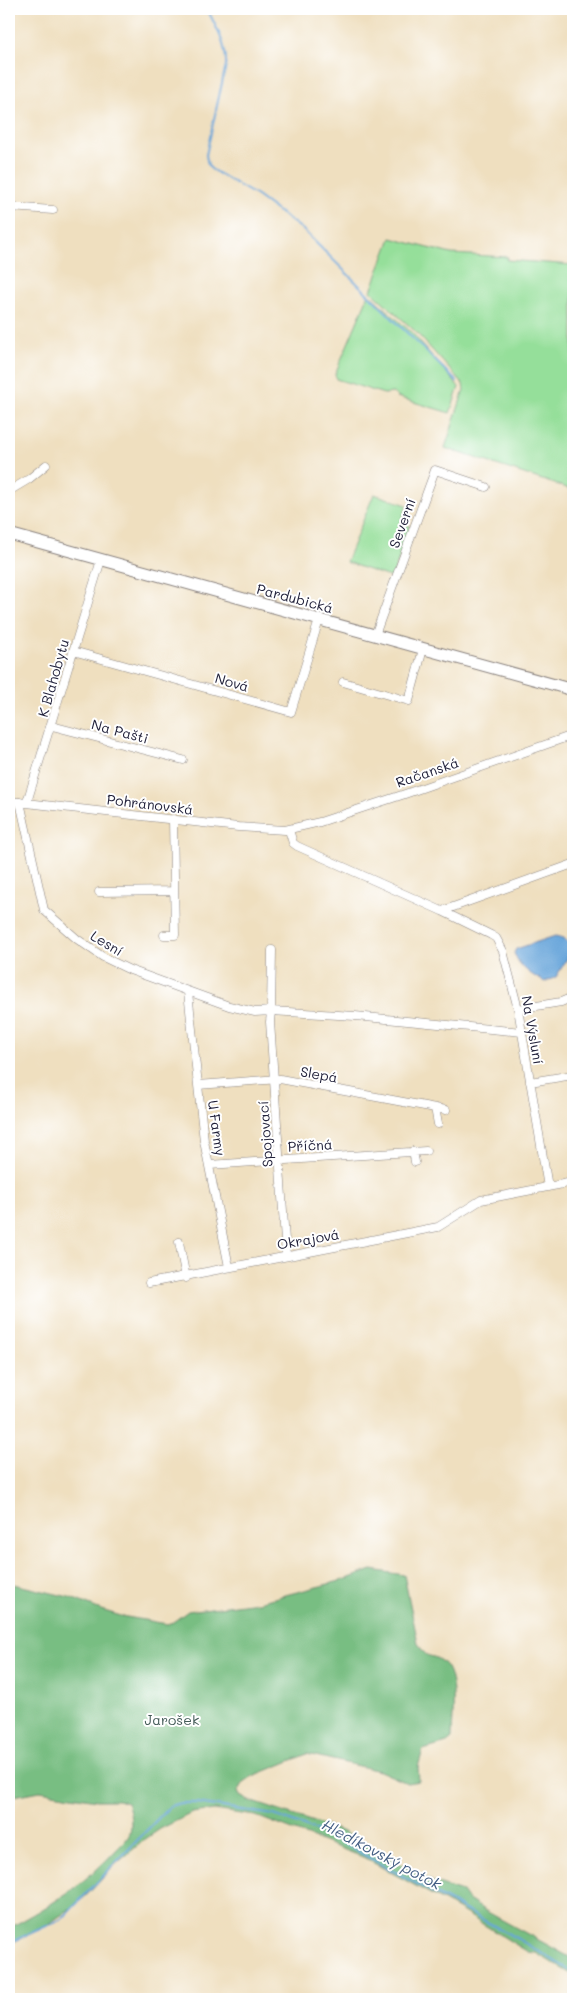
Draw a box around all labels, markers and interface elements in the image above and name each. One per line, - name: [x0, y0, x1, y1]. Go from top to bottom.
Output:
- street label: Severní: [384, 495, 420, 551]
- street label: Pardubická: [255, 579, 335, 617]
- street label: K Blahobytu: [33, 637, 73, 719]
- street label: Nová: [213, 668, 251, 696]
- street label: Na Pašti: [89, 714, 151, 748]
- street label: Račanská: [393, 752, 461, 792]
- street label: Pohránovská: [106, 789, 194, 819]
- street label: Lesní: [87, 926, 127, 960]
- street label: Na Výsluní: [518, 994, 548, 1066]
- street label: Slepá: [299, 1061, 339, 1087]
- street label: U Farmy: [204, 1099, 230, 1157]
- street label: Spojovací: [253, 1100, 277, 1168]
- street label: Příčná: [287, 1134, 333, 1156]
- street label: Okrajová: [275, 1224, 341, 1254]
- park label: Jarošek: [145, 1710, 199, 1729]
- water label: Hledíkovský potok: [319, 1814, 446, 1894]

